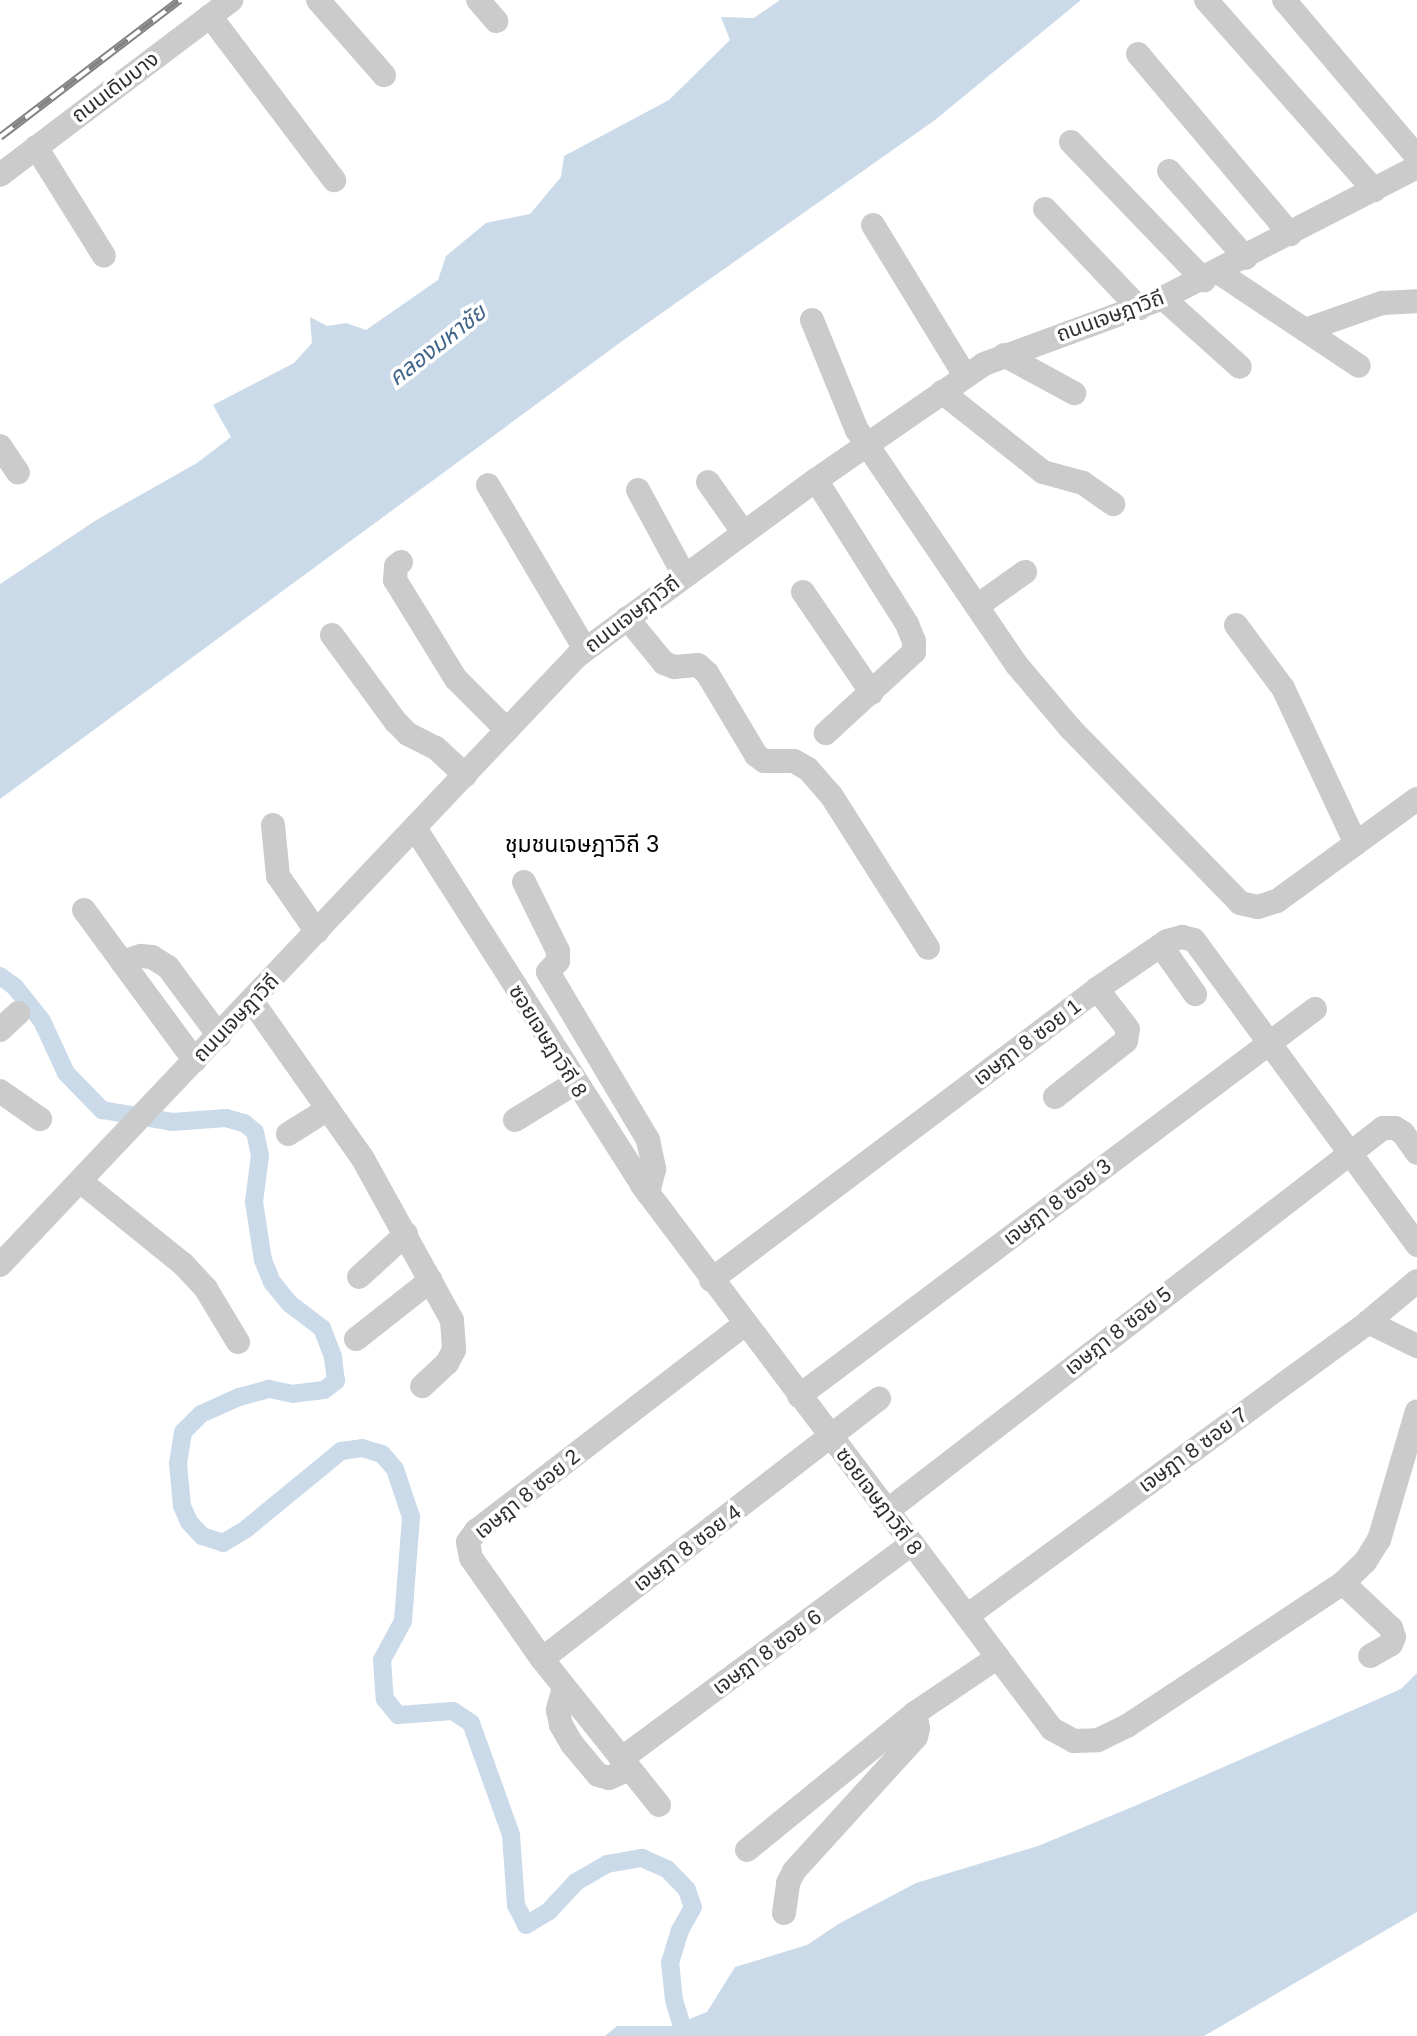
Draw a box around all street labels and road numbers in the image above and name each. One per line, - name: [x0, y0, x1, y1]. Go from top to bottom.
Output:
- street label: ถนนเดิมบาง: [66, 46, 164, 128]
- street label: ถนนเจษฎาวิถี: [1053, 285, 1167, 347]
- street label: ถนนเจษฎาวิถี: [579, 570, 685, 658]
- street label: ถนนเจษฎาวิถี: [188, 969, 284, 1067]
- street label: ซอยเจษฎาวิถี 8: [503, 980, 593, 1102]
- street label: เจษฎา 8 ซอย 1: [968, 993, 1086, 1091]
- street label: เจษฎา 8 ซอย 3: [998, 1153, 1116, 1251]
- street label: เจษฎา 8 ซอย 5: [1060, 1282, 1176, 1380]
- street label: เจษฎา 8 ซอย 7: [1134, 1402, 1252, 1498]
- street label: ซอยเจษฎาวิถี 8: [830, 1442, 928, 1560]
- street label: เจษฎา 8 ซอย 2: [469, 1444, 585, 1544]
- street label: เจษฎา 8 ซอย 4: [628, 1499, 746, 1597]
- street label: เจษฎา 8 ซอย 6: [708, 1604, 826, 1700]

